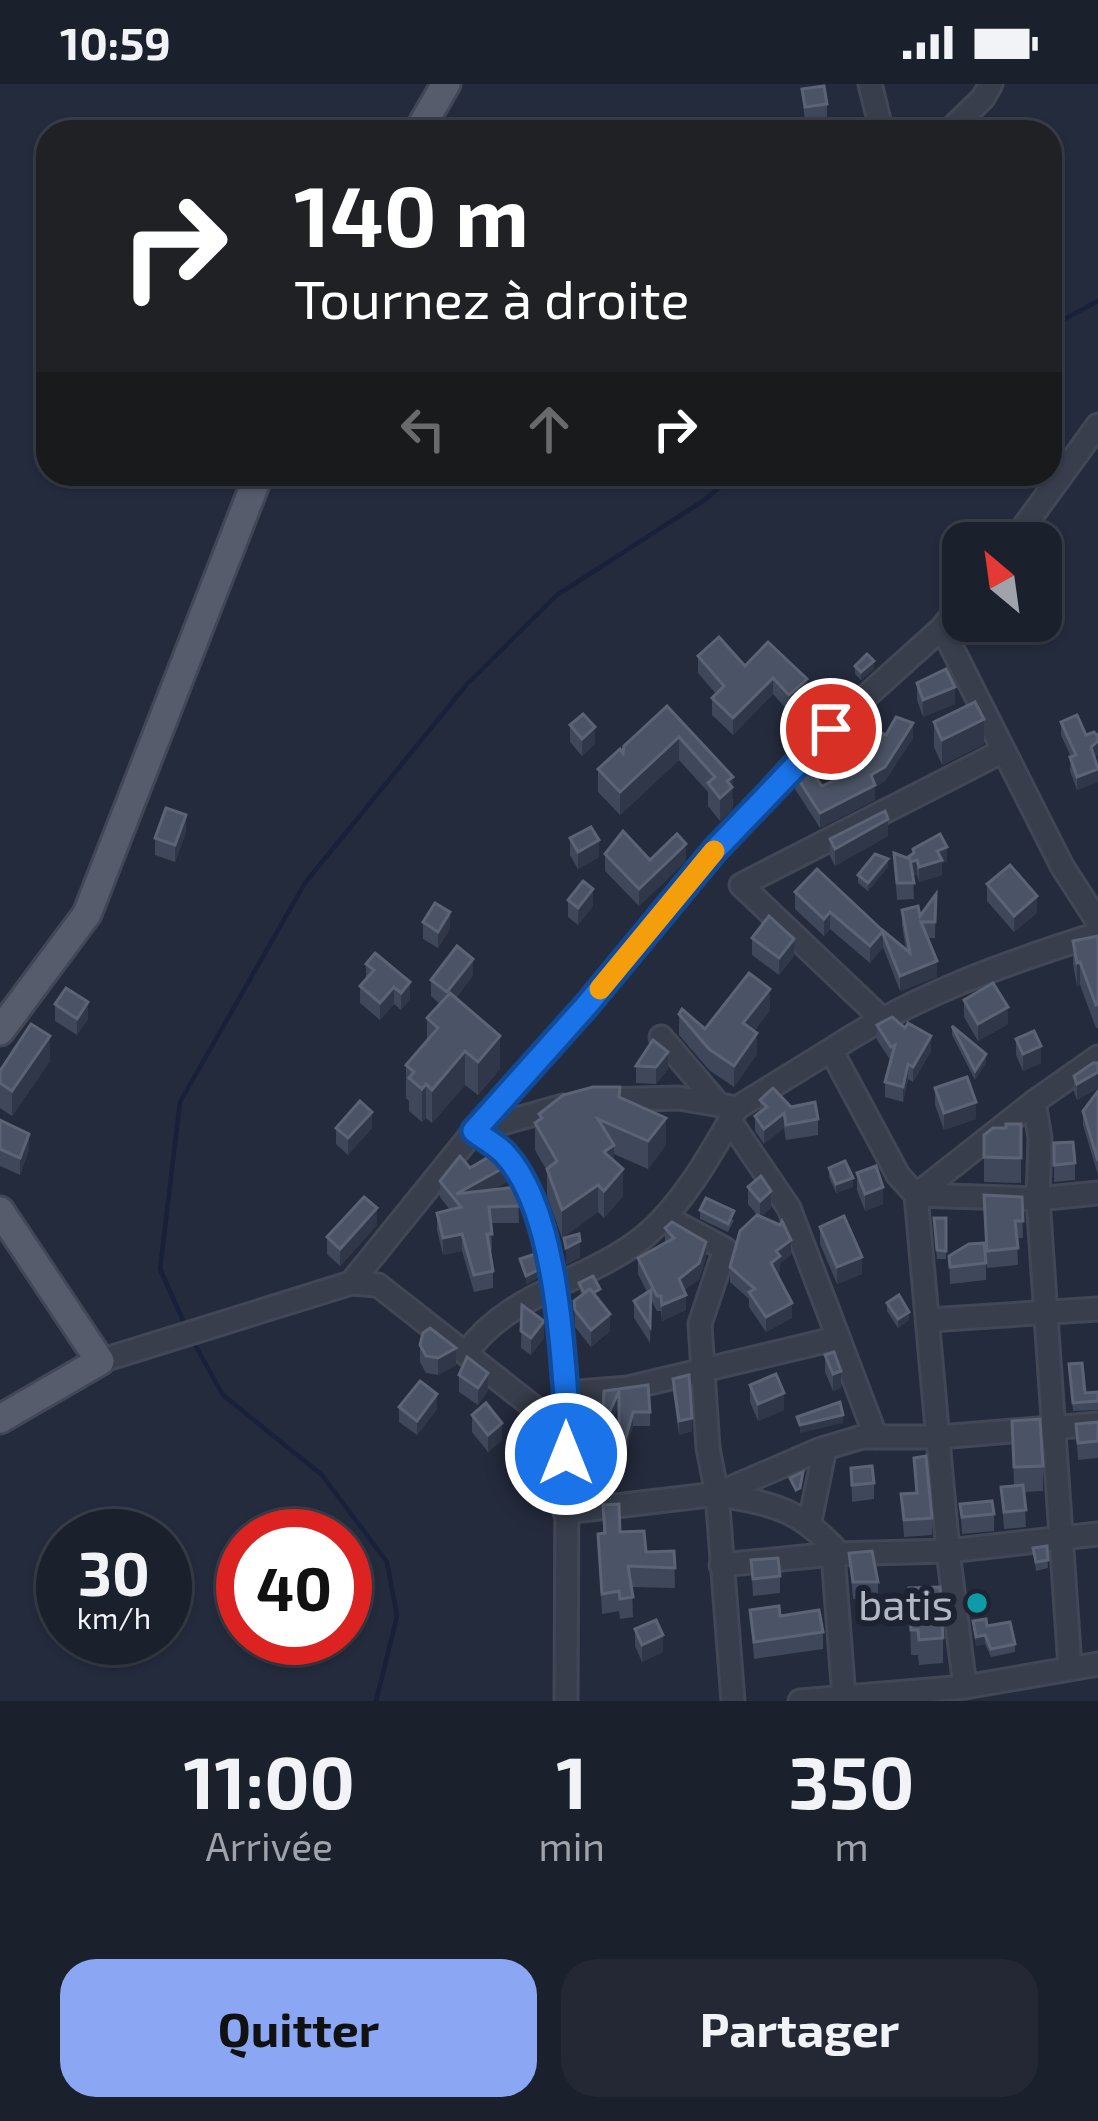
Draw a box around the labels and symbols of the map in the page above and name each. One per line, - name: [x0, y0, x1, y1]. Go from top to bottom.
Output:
- north arrow: [942, 522, 1062, 642]
- pin: [780, 678, 882, 780]
- position arrow: [503, 1391, 629, 1517]
- speed limit sign: 40: [216, 1509, 372, 1665]
- place label: batis: [858, 1578, 953, 1628]
- marker: batis: [964, 1590, 990, 1616]

